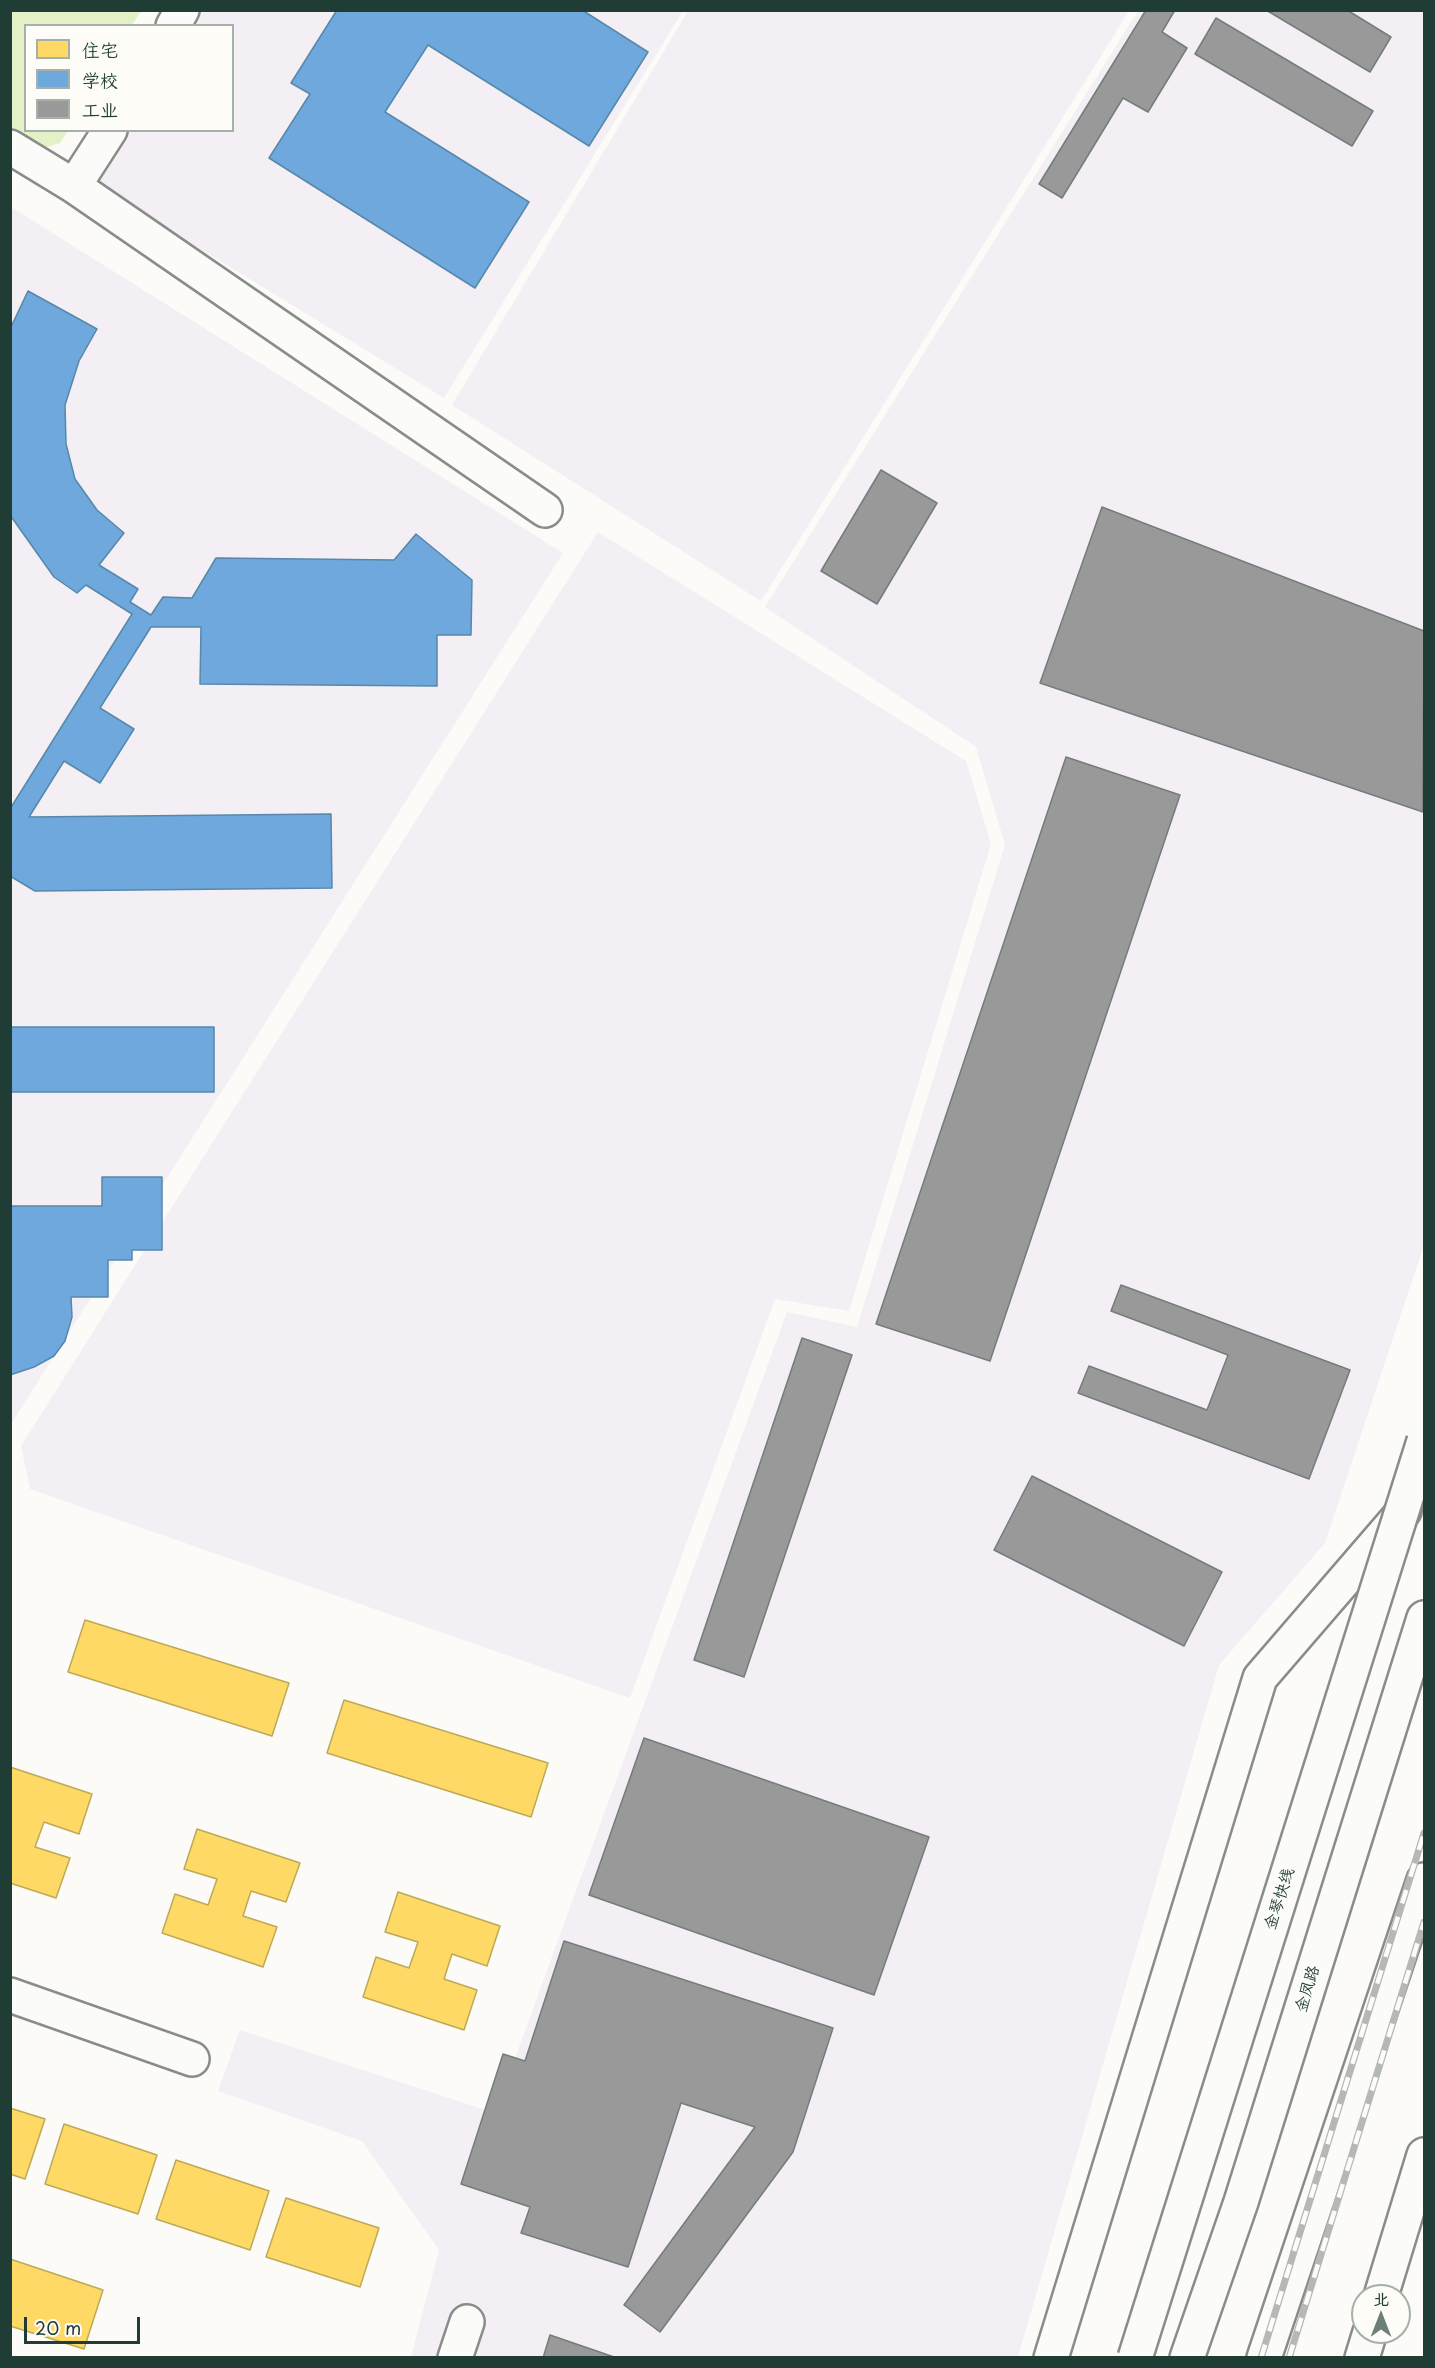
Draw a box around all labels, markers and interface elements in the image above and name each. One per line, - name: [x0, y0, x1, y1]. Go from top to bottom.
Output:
- legend: [24, 24, 234, 132]
- text: 住宅: [82, 36, 118, 63]
- text: 学校: [82, 66, 118, 93]
- text: 工业: [82, 96, 118, 123]
- street label: 金琴快线: [1261, 1866, 1299, 1932]
- street label: 金凤路: [1292, 1963, 1324, 2015]
- north arrow: [1351, 2284, 1411, 2344]
- text: 北: [1373, 2286, 1389, 2310]
- scale bar: [27, 2305, 142, 2343]
- text: 20 m: [35, 2314, 81, 2341]

